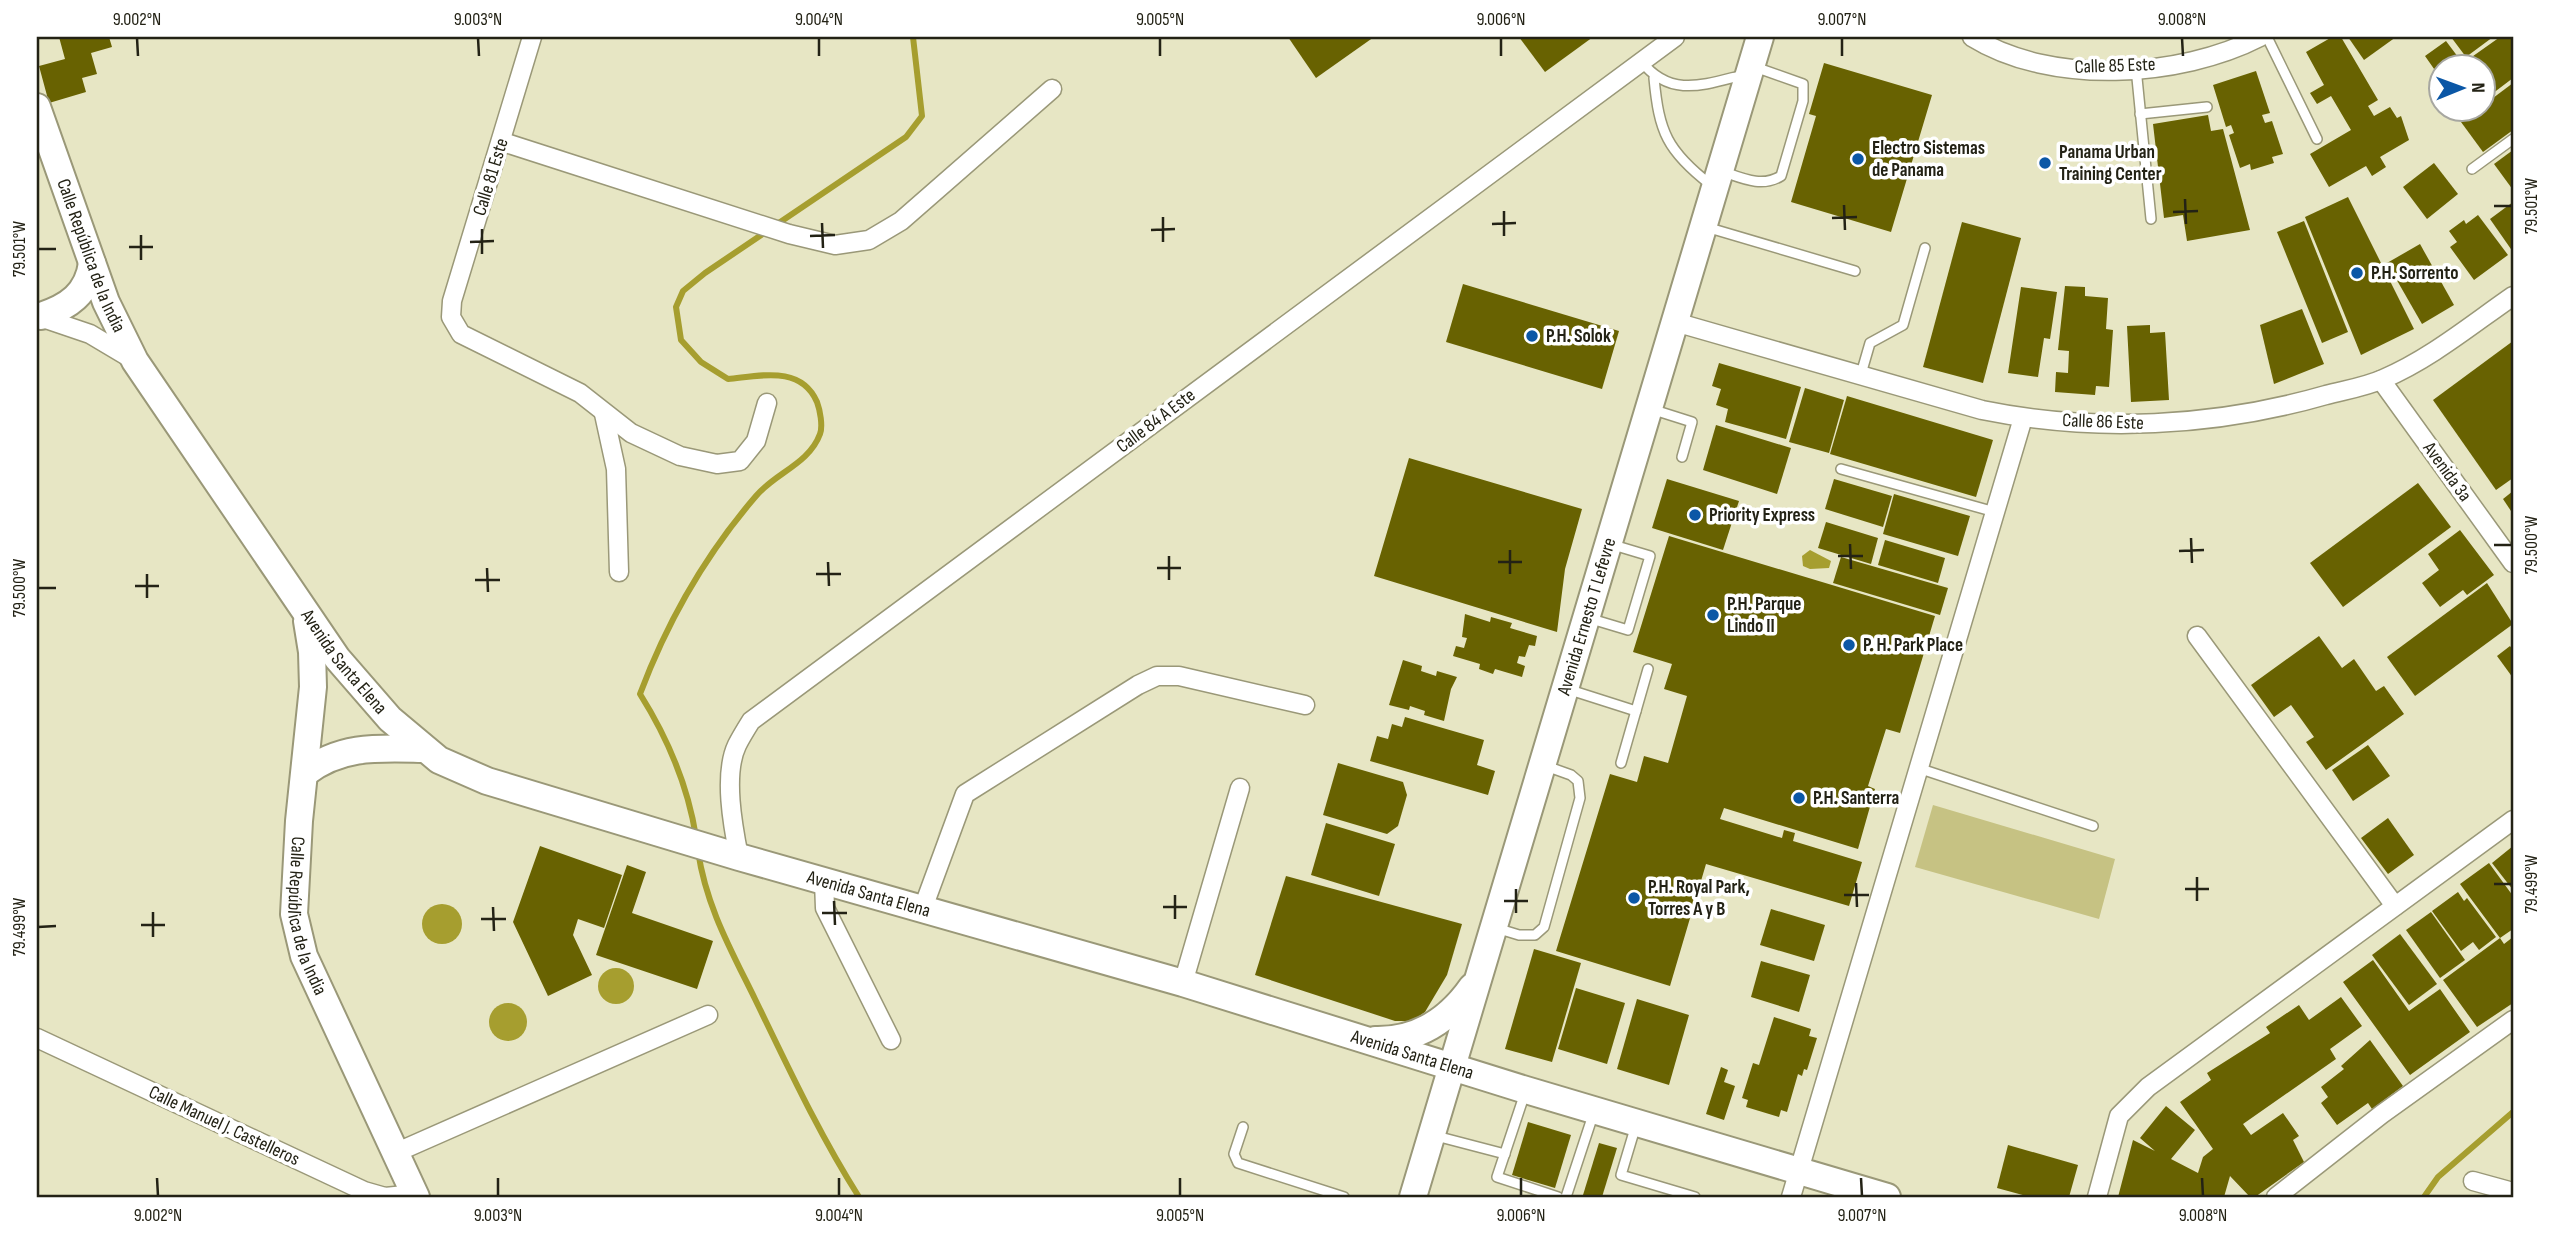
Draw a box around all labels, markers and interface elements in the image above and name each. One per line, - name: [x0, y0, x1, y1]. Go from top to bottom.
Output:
- text: 9.002°N: [113, 9, 161, 30]
- text: 9.003°N: [454, 9, 502, 30]
- text: 9.004°N: [795, 9, 843, 30]
- text: 9.005°N: [1136, 9, 1184, 30]
- text: 9.006°N: [1477, 9, 1525, 30]
- text: 9.007°N: [1818, 9, 1866, 30]
- text: 9.008°N: [2158, 9, 2206, 30]
- north arrow: [2428, 52, 2498, 122]
- street label: Calle 85 Este: [2074, 53, 2156, 79]
- text: N: [2466, 82, 2489, 93]
- street label: Calle 81 Este: [468, 135, 514, 219]
- place label: Electro Sistemas de Panama: [1872, 137, 1985, 182]
- place label: Panama Urban Training Center: [2059, 141, 2162, 186]
- marker: Electro Sistemas de Panama: [1850, 151, 1866, 167]
- marker: Panama Urban Training Center: [2037, 155, 2053, 171]
- street label: Calle República de la India: [52, 176, 131, 336]
- text: 79.501°W: [2521, 178, 2542, 234]
- text: 79.501°W: [9, 221, 30, 277]
- place label: P.H. Sorrento: [2371, 262, 2458, 285]
- marker: P.H. Sorrento: [2349, 265, 2365, 281]
- place label: P.H. Solok: [1546, 325, 1611, 348]
- marker: P.H. Solok: [1524, 328, 1540, 344]
- street label: Calle 84 A Este: [1112, 384, 1200, 458]
- street label: Calle 86 Este: [2062, 409, 2144, 435]
- street label: Avenida 3a: [2417, 437, 2476, 506]
- place label: Priority Express: [1709, 504, 1815, 527]
- marker: Priority Express: [1687, 507, 1703, 523]
- text: 79.500°W: [2521, 516, 2542, 574]
- street label: Avenida Ernesto T Lefevre: [1552, 535, 1621, 699]
- text: 79.500°W: [9, 559, 30, 617]
- place label: P.H. Parque Lindo II: [1727, 593, 1801, 638]
- street label: Avenida Santa Elena: [295, 604, 392, 719]
- marker: P.H. Parque Lindo II: [1705, 607, 1721, 623]
- place label: P. H. Park Place: [1863, 634, 1963, 657]
- marker: P. H. Park Place: [1841, 637, 1857, 653]
- place label: P.H. Santerra: [1813, 787, 1899, 810]
- marker: P.H. Santerra: [1791, 790, 1807, 806]
- street label: Calle República de la India: [282, 836, 332, 999]
- text: 79.499°W: [2521, 854, 2542, 913]
- street label: Avenida Santa Elena: [804, 865, 933, 922]
- place label: P.H. Royal Park, Torres A y B: [1648, 876, 1750, 921]
- marker: P.H. Royal Park, Torres A y B: [1626, 890, 1642, 906]
- text: 79.499°W: [9, 897, 30, 956]
- street label: Avenida Santa Elena: [1347, 1024, 1477, 1084]
- street label: Calle Manuel J. Castelleros: [145, 1081, 303, 1171]
- text: 9.002°N: [134, 1205, 182, 1226]
- text: 9.003°N: [474, 1205, 522, 1226]
- text: 9.004°N: [815, 1205, 863, 1226]
- text: 9.005°N: [1156, 1205, 1204, 1226]
- text: 9.006°N: [1497, 1205, 1545, 1226]
- text: 9.007°N: [1838, 1205, 1886, 1226]
- text: 9.008°N: [2179, 1205, 2227, 1226]

